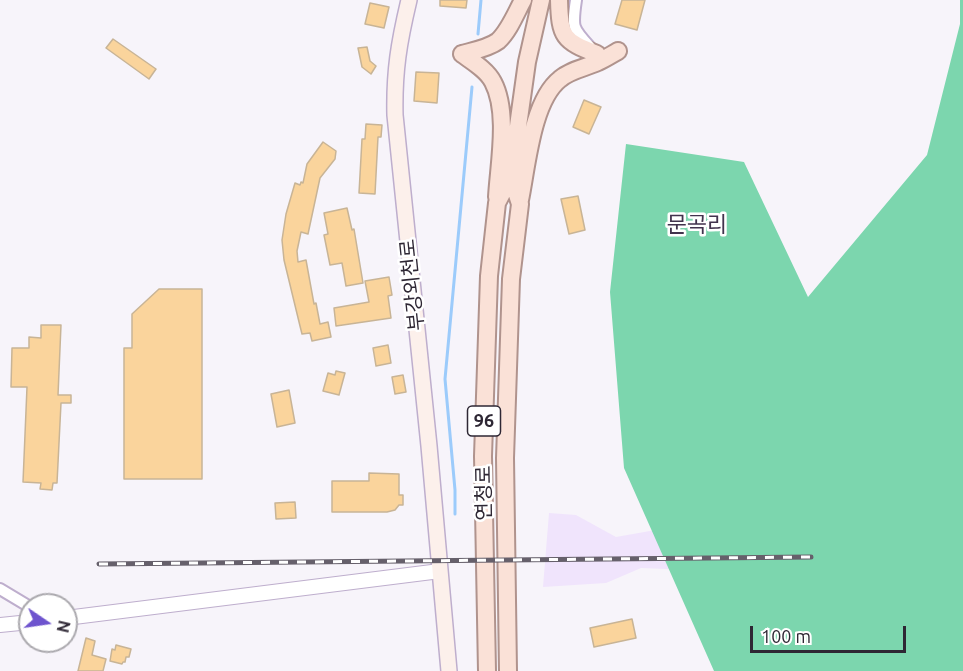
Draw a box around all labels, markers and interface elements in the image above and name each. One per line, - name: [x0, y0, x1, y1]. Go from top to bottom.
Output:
- district label: 문곡리: [667, 212, 727, 238]
- street label: 부강외천로: [395, 238, 429, 332]
- road number: 96: [468, 406, 500, 436]
- street label: 연청로: [472, 465, 496, 521]
- north arrow: [18, 593, 78, 653]
- scale bar: [753, 614, 909, 652]
- text: N: [53, 619, 74, 634]
- text: 100 m: [761, 626, 811, 646]

